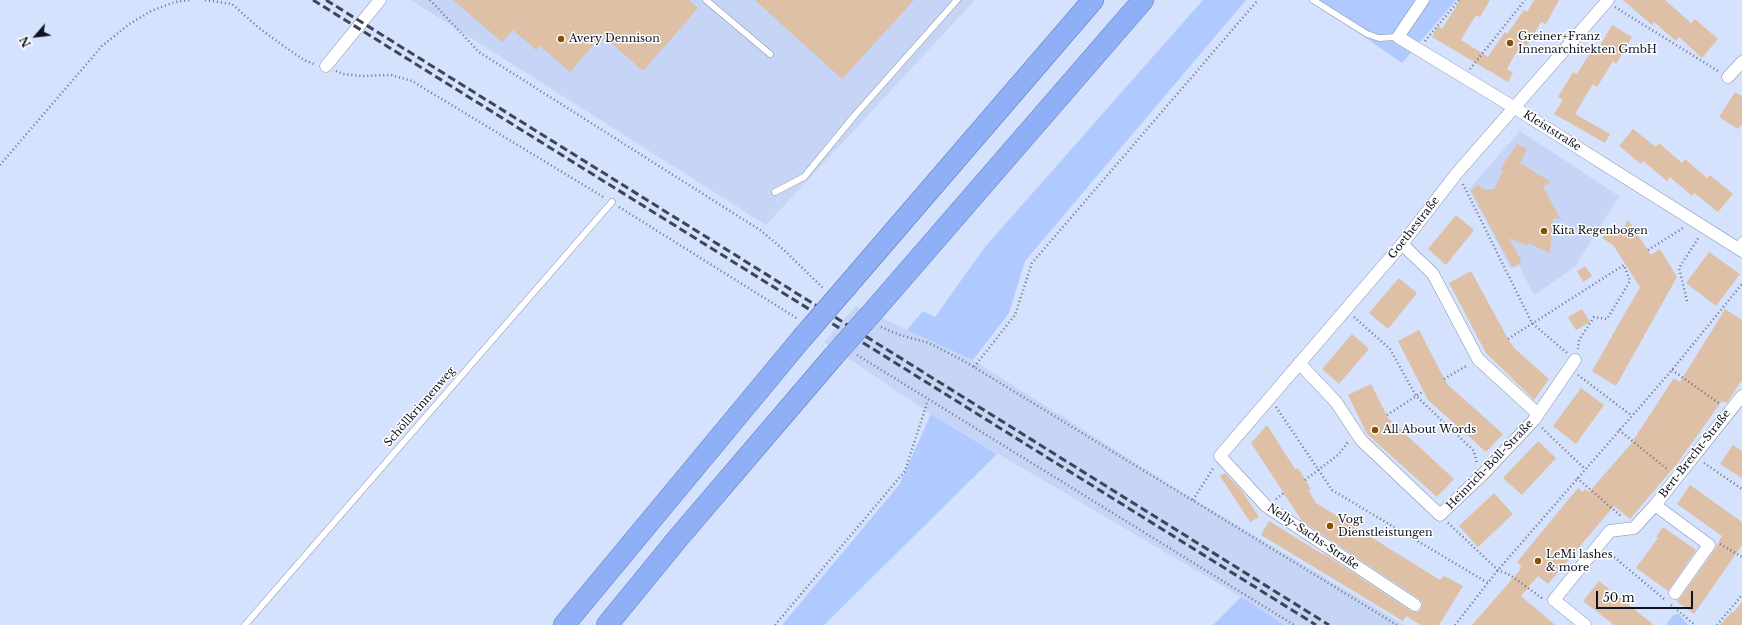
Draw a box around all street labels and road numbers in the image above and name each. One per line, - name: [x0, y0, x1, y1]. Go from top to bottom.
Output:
- street label: Kleiststraße: [1521, 108, 1583, 154]
- street label: Goethestraße: [1386, 194, 1442, 262]
- street label: Schöllkrinnenweg: [382, 364, 458, 450]
- street label: Bert-Brecht-Straße: [1657, 407, 1733, 501]
- street label: Heinrich-Böll-Straße: [1444, 418, 1536, 512]
- street label: Nelly-Sachs-Straße: [1265, 501, 1361, 573]

